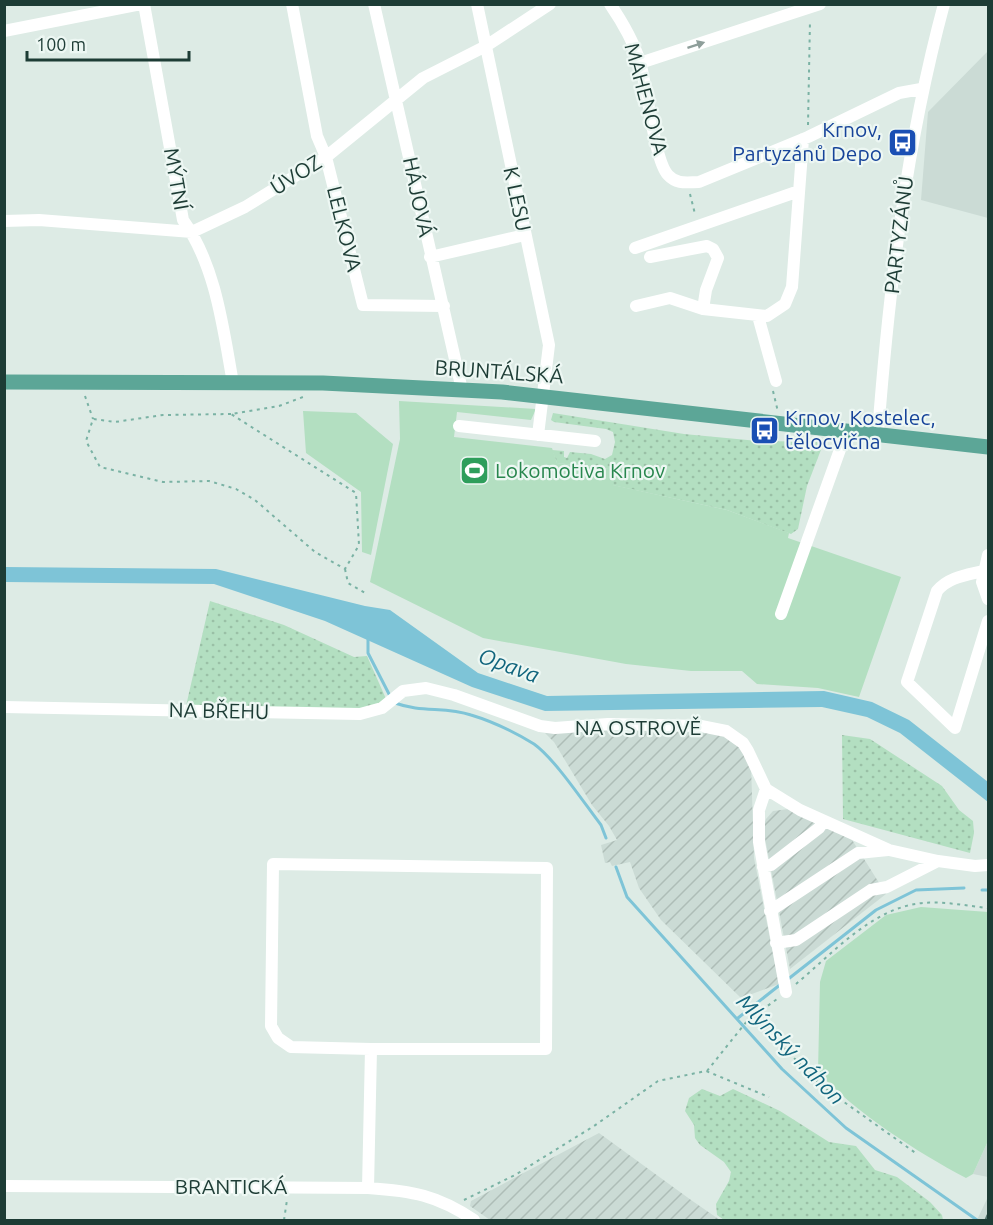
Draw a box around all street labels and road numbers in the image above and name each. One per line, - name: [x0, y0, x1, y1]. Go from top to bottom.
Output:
- street label: MAHENOVA: [620, 40, 674, 158]
- street label: MÝTNÍ: [160, 146, 194, 213]
- street label: ÚVOZ: [266, 149, 326, 199]
- street label: HÁJOVÁ: [399, 155, 439, 239]
- street label: K LESU: [499, 164, 537, 233]
- street label: PARTYZÁNŮ: [879, 175, 917, 295]
- street label: LELKOVA: [323, 183, 367, 274]
- street label: BRUNTÁLSKÁ: [434, 355, 565, 387]
- street label: NA BŘEHU: [168, 697, 270, 723]
- street label: NA OSTROVĚ: [575, 715, 701, 739]
- street label: BRANTICKÁ: [175, 1174, 288, 1198]

